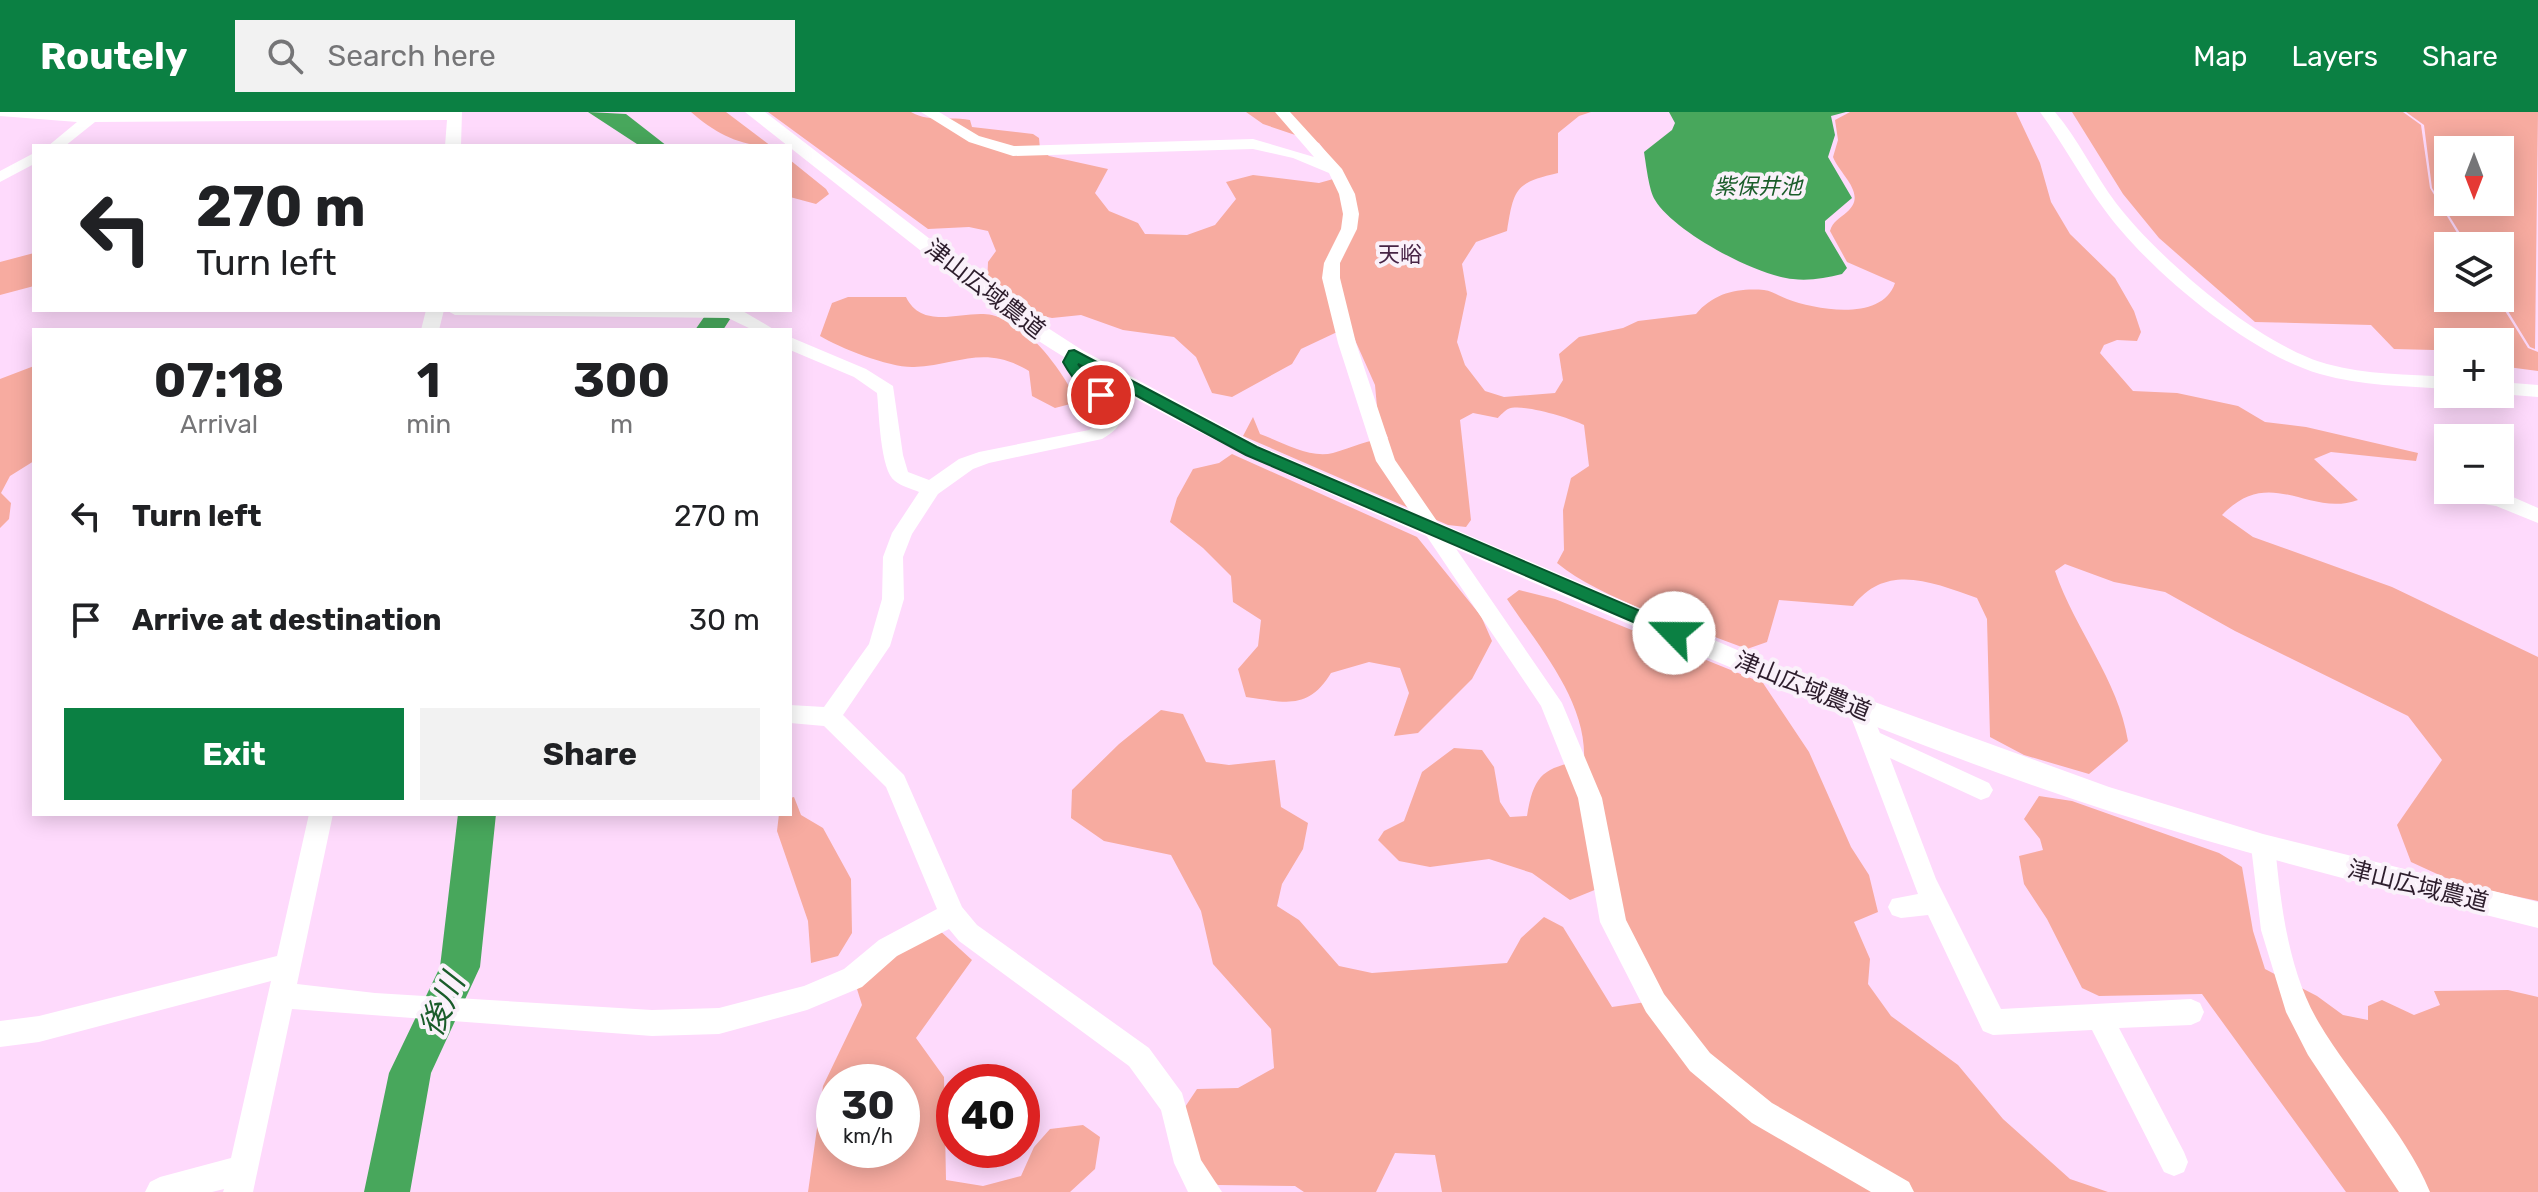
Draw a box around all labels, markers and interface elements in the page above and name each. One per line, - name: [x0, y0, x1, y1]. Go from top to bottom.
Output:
- search box: [235, 20, 795, 92]
- text: Routely: [40, 33, 187, 79]
- icon: search: [263, 34, 307, 78]
- text: Search here: [327, 38, 496, 74]
- text: Map: [2193, 40, 2248, 73]
- text: Layers: [2292, 40, 2378, 73]
- text: Share: [2422, 40, 2498, 73]
- north arrow: [2434, 136, 2514, 216]
- map controls: [2434, 136, 2514, 504]
- water label: 紫保井池: [1714, 173, 1804, 200]
- text: 270 m: [196, 174, 366, 240]
- icon: left: [64, 176, 168, 280]
- button: layers: [2434, 232, 2514, 312]
- street label: 津山広域農道: [920, 234, 1050, 344]
- text: Turn left: [196, 241, 337, 284]
- district label: 天峪: [1378, 241, 1422, 268]
- button: +: [2434, 328, 2514, 408]
- text: 07:18: [154, 352, 284, 409]
- text: 1: [417, 352, 441, 409]
- text: 300: [573, 352, 670, 409]
- pin: [1067, 361, 1135, 429]
- icon: arrive: [1079, 373, 1123, 417]
- text: Arrival: [180, 409, 258, 440]
- text: min: [406, 409, 451, 440]
- text: m: [610, 409, 633, 440]
- button: −: [2434, 424, 2514, 504]
- icon: left: [64, 494, 108, 538]
- text: Turn left: [132, 498, 262, 534]
- text: 270 m: [674, 498, 760, 534]
- position arrow: [1632, 591, 1716, 675]
- icon: arrive: [64, 598, 108, 642]
- text: Arrive at destination: [132, 602, 442, 638]
- text: 30 m: [689, 602, 760, 638]
- street label: 津山広域農道: [1731, 646, 1875, 726]
- button: Exit: [64, 708, 404, 800]
- button: Share: [420, 708, 760, 800]
- street label: 津山広域農道: [2345, 855, 2491, 917]
- water label: 後川: [412, 965, 474, 1042]
- speed limit sign: 40: [936, 1064, 1040, 1168]
- text: 30: [841, 1082, 895, 1129]
- text: km/h: [843, 1124, 893, 1148]

